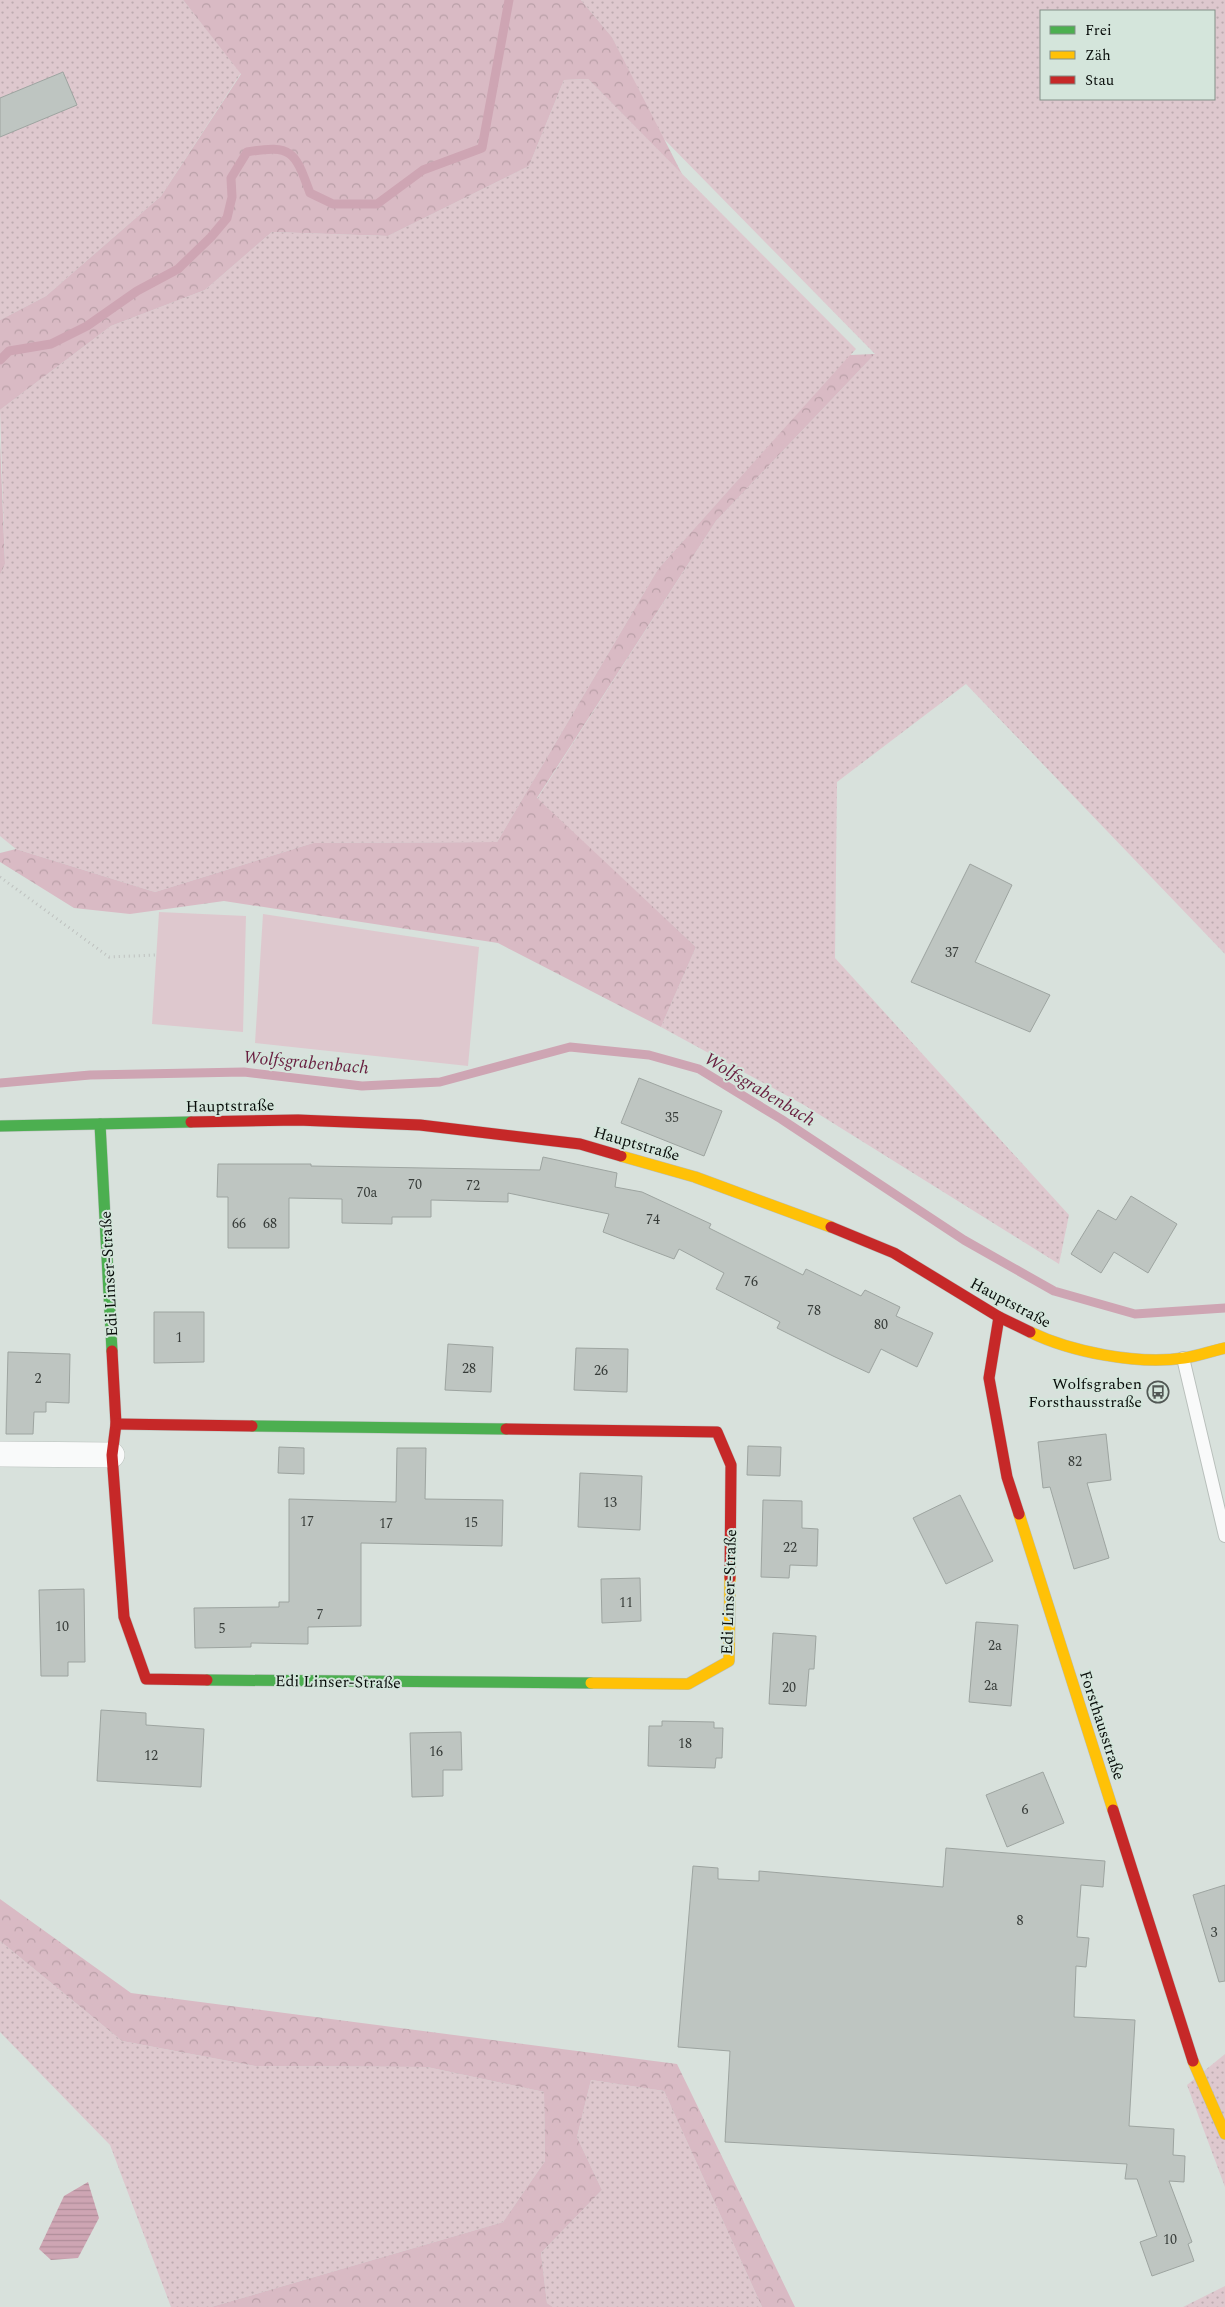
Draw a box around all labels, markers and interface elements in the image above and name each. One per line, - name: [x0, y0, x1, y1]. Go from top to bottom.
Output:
- legend: [1040, 10, 1215, 100]
- text: Frei: [1085, 19, 1112, 42]
- text: Zäh: [1085, 44, 1111, 67]
- text: Stau: [1085, 69, 1114, 92]
- house number: 37: [945, 942, 959, 963]
- water label: Wolfsgrabenbach: [242, 1044, 370, 1081]
- water label: Wolfsgrabenbach: [699, 1045, 821, 1133]
- street label: Hauptstraße: [185, 1093, 275, 1119]
- house number: 35: [665, 1107, 679, 1128]
- street label: Hauptstraße: [591, 1120, 683, 1168]
- house number: 70: [408, 1174, 422, 1195]
- house number: 72: [466, 1175, 480, 1196]
- house number: 70a: [357, 1182, 378, 1203]
- house number: 74: [646, 1209, 660, 1230]
- street label: Edi Linser-Straße: [94, 1210, 124, 1337]
- house number: 66: [232, 1213, 246, 1234]
- house number: 68: [263, 1213, 277, 1234]
- house number: 76: [744, 1271, 758, 1292]
- street label: Hauptstraße: [966, 1271, 1055, 1334]
- house number: 78: [807, 1300, 821, 1321]
- house number: 80: [874, 1314, 888, 1335]
- house number: 1: [176, 1327, 183, 1348]
- house number: 28: [462, 1358, 476, 1379]
- house number: 26: [594, 1360, 608, 1381]
- house number: 2: [35, 1368, 42, 1389]
- place label: Wolfsgraben Forsthausstraße: [1028, 1372, 1142, 1414]
- bus stop icon: Wolfsgraben Forsthausstraße: [1146, 1380, 1170, 1404]
- house number: 82: [1068, 1451, 1082, 1472]
- house number: 13: [603, 1492, 617, 1513]
- house number: 17: [300, 1511, 314, 1532]
- house number: 15: [464, 1512, 478, 1533]
- house number: 17: [379, 1513, 393, 1534]
- street label: Edi Linser-Straße: [715, 1529, 743, 1655]
- house number: 22: [783, 1537, 797, 1558]
- house number: 11: [619, 1592, 633, 1613]
- house number: 7: [317, 1604, 324, 1625]
- house number: 10: [55, 1616, 69, 1637]
- house number: 5: [219, 1618, 226, 1639]
- house number: 2a: [988, 1635, 1002, 1656]
- street label: Forsthausstraße: [1073, 1667, 1131, 1783]
- street label: Edi Linser-Straße: [275, 1669, 401, 1695]
- house number: 2a: [984, 1675, 998, 1696]
- house number: 20: [782, 1677, 796, 1698]
- house number: 18: [678, 1733, 692, 1754]
- house number: 16: [429, 1741, 443, 1762]
- house number: 12: [144, 1745, 158, 1766]
- house number: 6: [1022, 1799, 1029, 1820]
- house number: 8: [1017, 1910, 1024, 1931]
- house number: 3: [1211, 1922, 1218, 1943]
- house number: 10: [1163, 2229, 1177, 2250]

